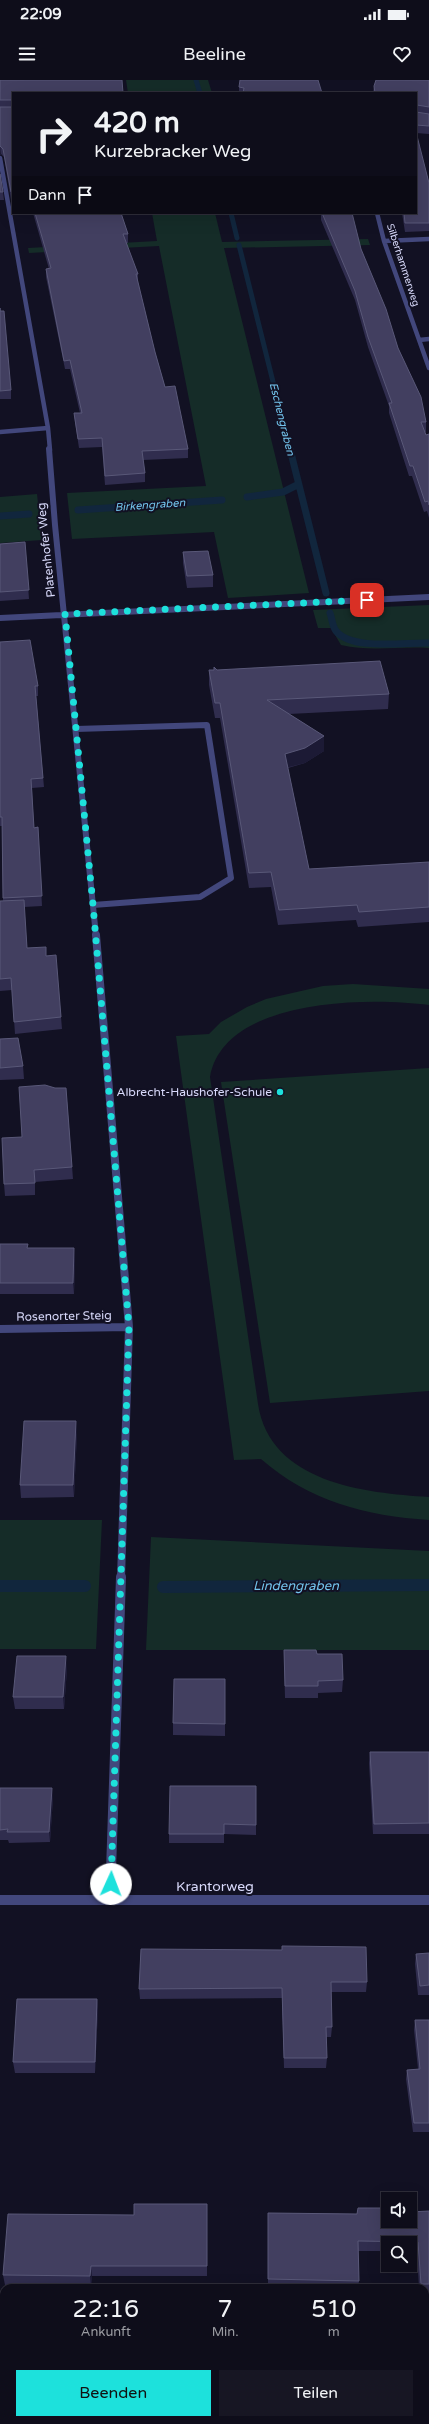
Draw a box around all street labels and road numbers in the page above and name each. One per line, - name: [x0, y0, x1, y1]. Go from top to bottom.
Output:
- street label: Silberhammerweg: [384, 222, 422, 308]
- street label: Platenhofer Weg: [34, 502, 58, 598]
- street label: Rosenorter Steig: [16, 1308, 112, 1324]
- street label: Krantorweg: [176, 1878, 254, 1895]

